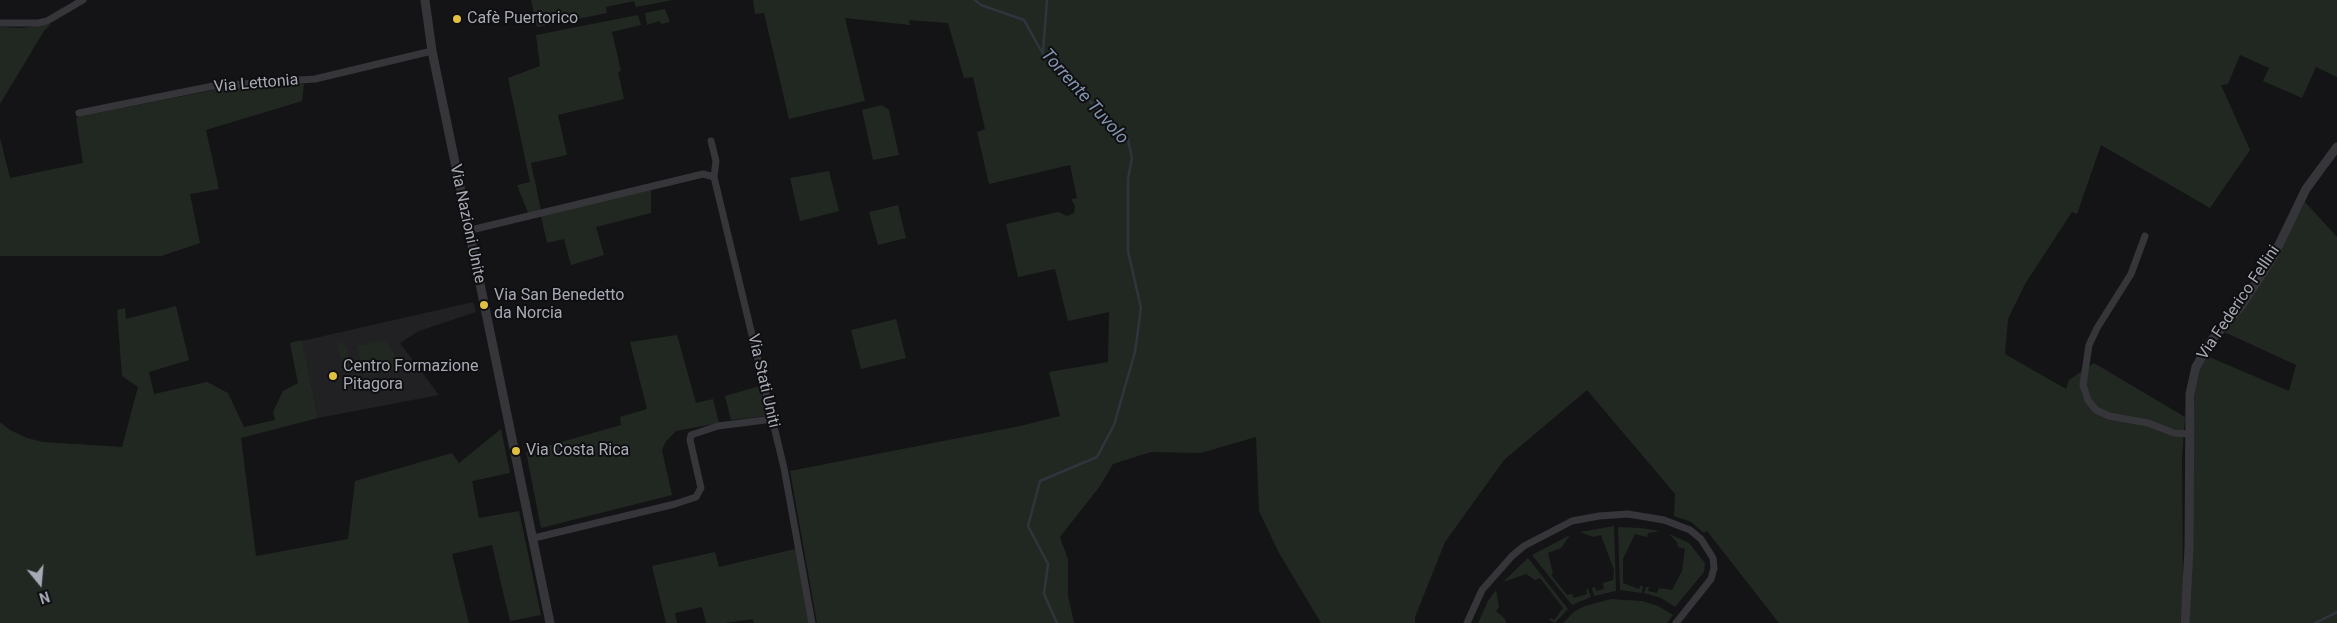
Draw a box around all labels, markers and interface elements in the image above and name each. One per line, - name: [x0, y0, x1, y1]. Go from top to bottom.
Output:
- place label: Cafè Puertorico: [467, 9, 578, 29]
- marker: Cafè Puertorico: [451, 13, 463, 25]
- water label: Torrente Tuvolo: [1035, 45, 1133, 149]
- street label: Via Lettonia: [213, 71, 299, 97]
- street label: Via Nazioni Unite: [445, 163, 489, 285]
- street label: Via Federico Fellini: [2194, 242, 2284, 364]
- place label: Via San Benedetto da Norcia: [494, 286, 624, 324]
- marker: Via San Benedetto da Norcia: [478, 299, 490, 311]
- street label: Via Stati Uniti: [743, 332, 783, 430]
- place label: Centro Formazione Pitagora: [343, 357, 479, 395]
- marker: Centro Formazione Pitagora: [327, 370, 339, 382]
- place label: Via Costa Rica: [526, 441, 629, 461]
- marker: Via Costa Rica: [510, 445, 522, 457]
- north arrow: [15, 558, 65, 608]
- text: N: [37, 588, 51, 606]

